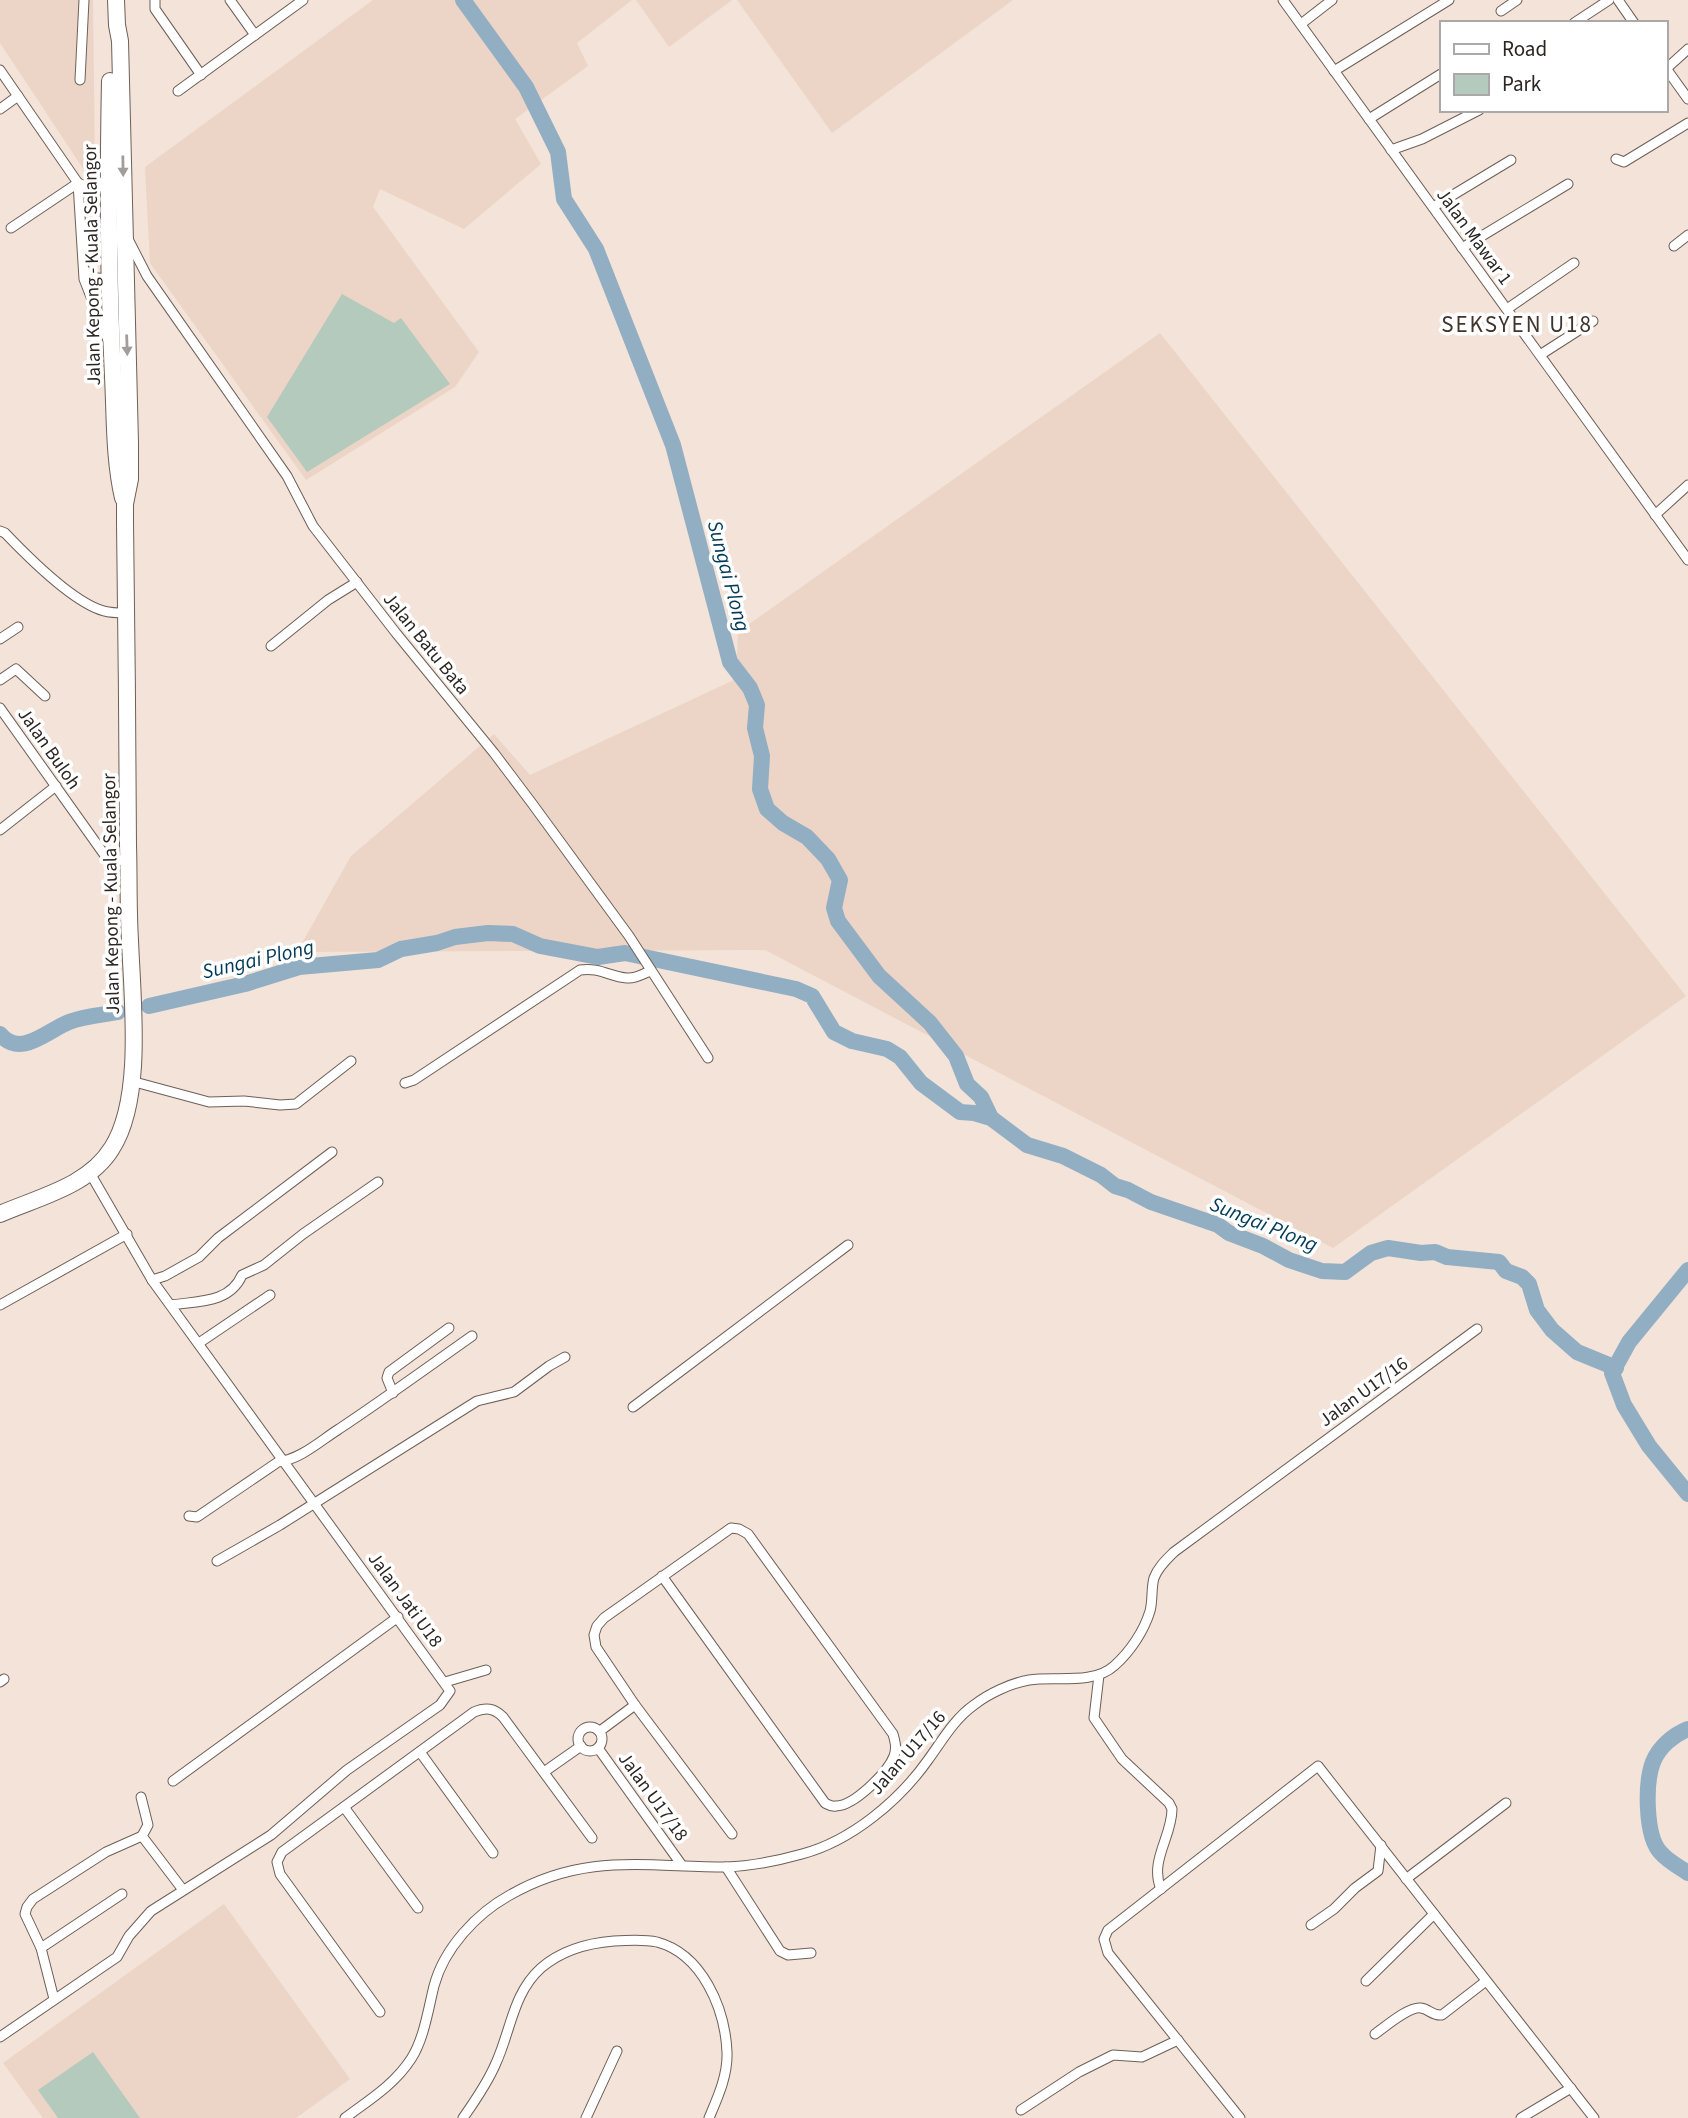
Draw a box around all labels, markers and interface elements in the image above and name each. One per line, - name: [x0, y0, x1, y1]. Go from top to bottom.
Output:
- legend: [1440, 21, 1667, 112]
- text: Road: [1502, 34, 1547, 64]
- text: Park: [1502, 69, 1542, 99]
- street label: Jalan Kepong - Kuala Selangor: [77, 144, 108, 386]
- one-way arrow: [117, 155, 128, 177]
- street label: Jalan Mawar 1: [1429, 183, 1518, 291]
- district label: SEKSYEN U18: [1441, 308, 1593, 341]
- one-way arrow: [121, 335, 132, 357]
- water label: Sungai Plong: [700, 517, 758, 635]
- street label: Jalan Batu Bata: [376, 587, 475, 701]
- street label: Jalan Buloh: [11, 703, 87, 795]
- street label: Jalan Kepong - Kuala Selangor: [96, 773, 127, 1015]
- water label: Sungai Plong: [199, 932, 317, 986]
- water label: Sungai Plong: [1206, 1189, 1322, 1259]
- street label: Jalan U17/16: [1314, 1351, 1414, 1434]
- street label: Jalan Jati U18: [361, 1547, 449, 1653]
- street label: Jalan U17/16: [864, 1705, 952, 1801]
- street label: Jalan U17/18: [611, 1747, 694, 1847]

